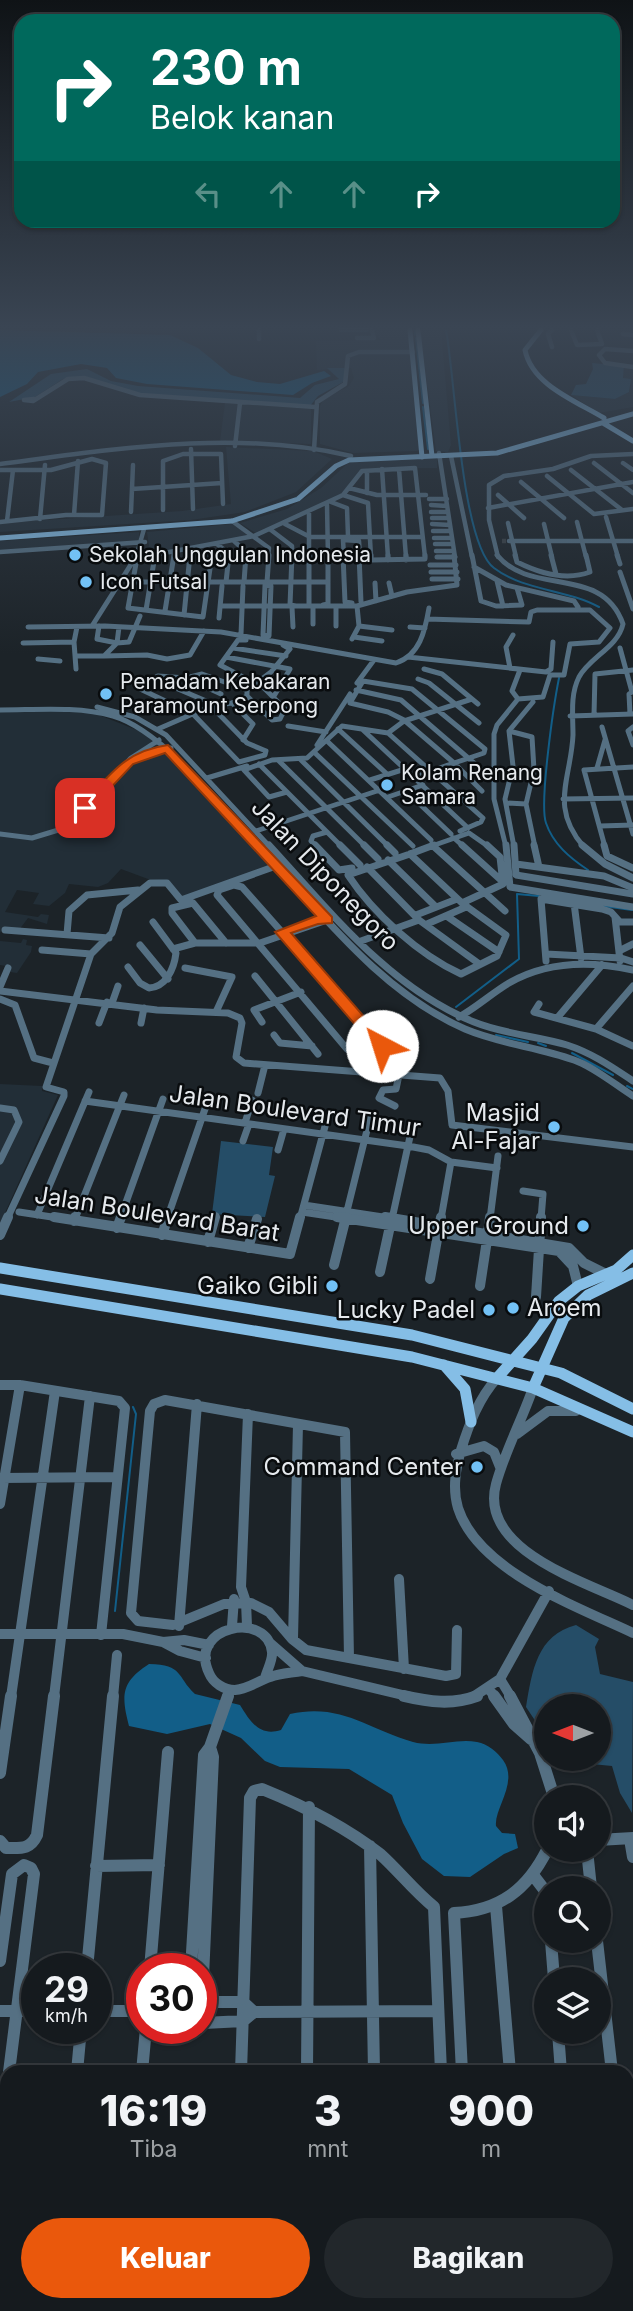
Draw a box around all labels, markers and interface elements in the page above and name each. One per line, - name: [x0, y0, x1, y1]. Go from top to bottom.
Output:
- text: 230 m: [150, 38, 302, 97]
- icon: right: [35, 42, 126, 133]
- text: Belok kanan: [150, 98, 334, 137]
- icon: left: [189, 175, 227, 213]
- icon: ahead: [262, 175, 300, 213]
- icon: ahead: [335, 175, 373, 213]
- icon: right: [408, 175, 446, 213]
- place label: Sekolah Unggulan Indonesia: [89, 542, 371, 567]
- marker: Sekolah Unggulan Indonesia: [67, 547, 83, 563]
- place label: Icon Futsal: [100, 569, 207, 594]
- marker: Icon Futsal: [78, 574, 94, 590]
- place label: Pemadam Kebakaran Paramount Serpong: [120, 669, 330, 718]
- marker: Pemadam Kebakaran Paramount Serpong: [98, 686, 114, 702]
- place label: Kolam Renang Samara: [401, 760, 543, 809]
- marker: Kolam Renang Samara: [379, 777, 395, 793]
- pin: [55, 778, 115, 838]
- icon: arrive: [66, 789, 104, 827]
- street label: Jalan Diponegoro: [245, 793, 405, 957]
- position arrow: [345, 1009, 419, 1083]
- street label: Jalan Boulevard Timur: [168, 1079, 423, 1143]
- place label: Masjid Al-Fajar: [451, 1098, 540, 1155]
- marker: Masjid Al-Fajar: [546, 1119, 562, 1135]
- street label: Jalan Boulevard Barat: [33, 1180, 282, 1247]
- place label: Upper Ground: [408, 1211, 569, 1240]
- marker: Upper Ground: [575, 1218, 591, 1234]
- place label: Gaiko Gibli: [197, 1271, 318, 1300]
- marker: Gaiko Gibli: [324, 1278, 340, 1294]
- place label: Aroem: [527, 1293, 602, 1322]
- place label: Lucky Padel: [337, 1295, 475, 1324]
- marker: Aroem: [505, 1300, 521, 1316]
- marker: Lucky Padel: [481, 1302, 497, 1318]
- place label: Command Center: [264, 1452, 463, 1481]
- marker: Command Center: [469, 1459, 485, 1475]
- north arrow: [534, 1694, 611, 1771]
- map controls: [534, 1694, 611, 2044]
- button: sound: [534, 1785, 611, 1862]
- button: search: [534, 1876, 611, 1953]
- speed limit sign: 30: [126, 1953, 217, 2044]
- button: layers: [534, 1967, 611, 2044]
- text: 29: [44, 1968, 89, 2010]
- text: km/h: [45, 2005, 88, 2026]
- text: 16:19: [100, 2085, 207, 2136]
- text: 3: [314, 2085, 342, 2136]
- text: 900: [448, 2085, 534, 2136]
- text: Tiba: [130, 2135, 177, 2163]
- text: mnt: [307, 2135, 348, 2163]
- text: m: [481, 2135, 501, 2163]
- button: Keluar: [21, 2218, 310, 2298]
- button: Bagikan: [324, 2218, 613, 2298]

